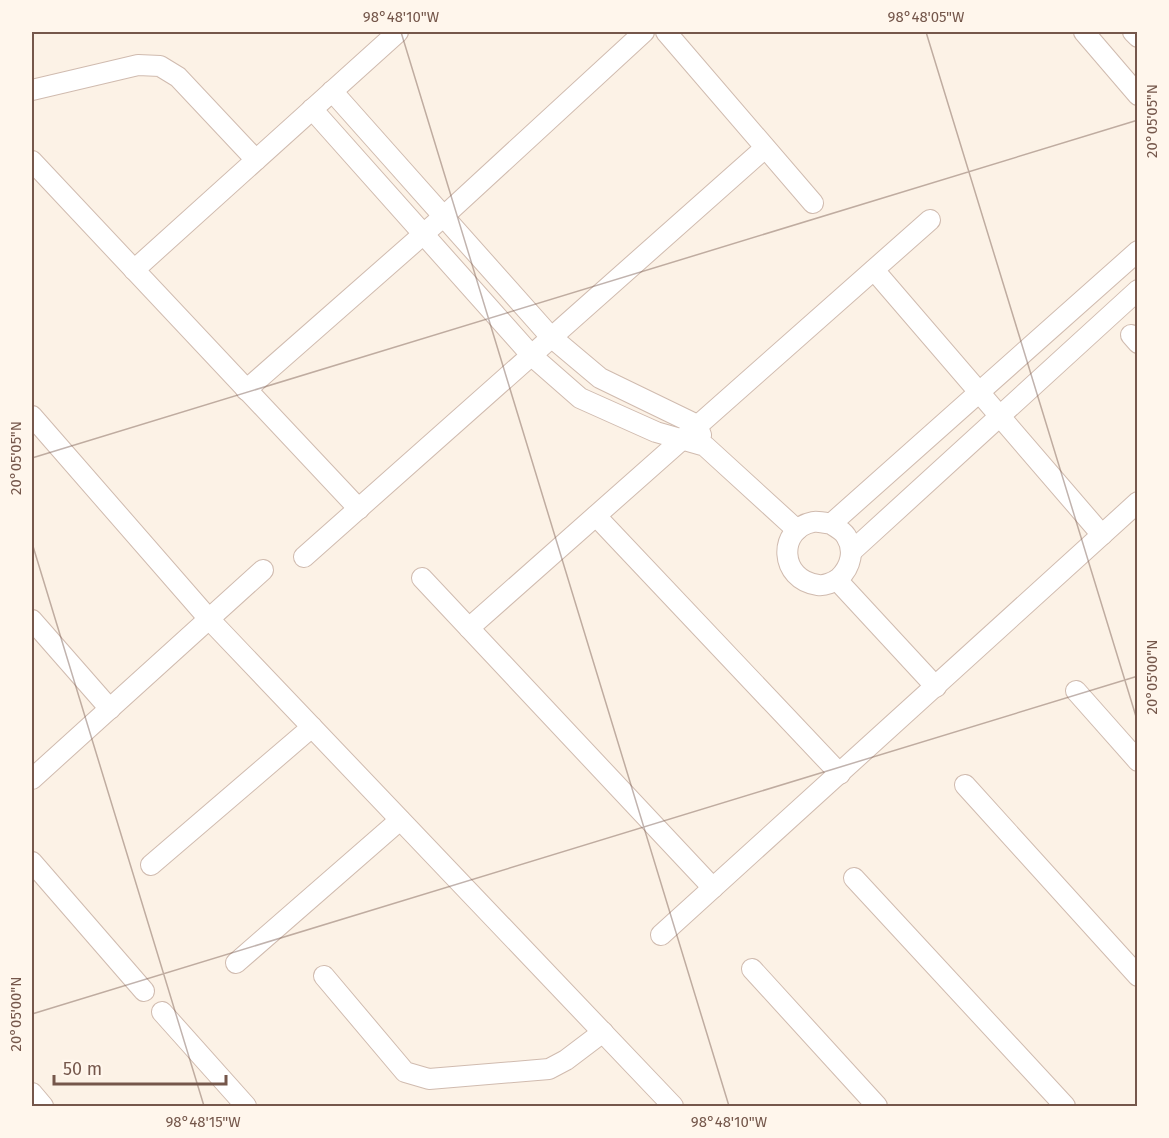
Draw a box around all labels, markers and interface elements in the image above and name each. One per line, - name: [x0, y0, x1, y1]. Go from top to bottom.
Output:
- text: 98°48'10"W: [363, 8, 440, 26]
- text: 98°48'05"W: [888, 8, 965, 26]
- text: 20°05'05"N: [1143, 84, 1161, 158]
- text: 20°05'05"N: [7, 421, 25, 495]
- text: 20°05'00"N: [1143, 639, 1161, 715]
- text: 20°05'00"N: [7, 976, 25, 1052]
- scale bar: [54, 1048, 226, 1086]
- text: 50 m: [63, 1058, 102, 1080]
- text: 98°48'15"W: [165, 1113, 241, 1131]
- text: 98°48'10"W: [691, 1113, 768, 1131]

